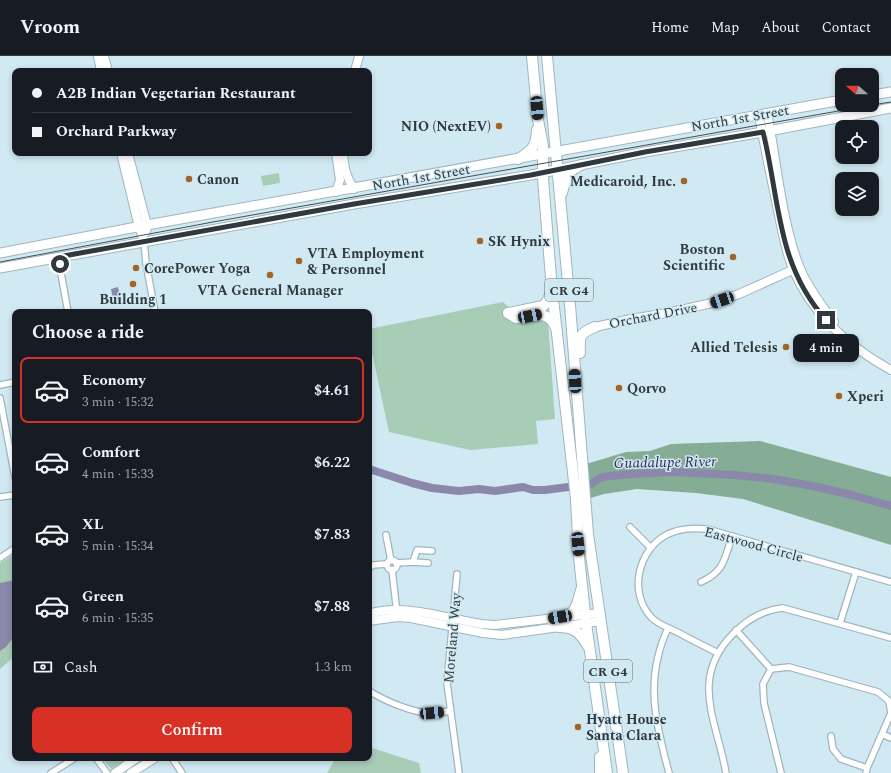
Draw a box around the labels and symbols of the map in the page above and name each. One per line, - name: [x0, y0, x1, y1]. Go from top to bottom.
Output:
- north arrow: [835, 68, 879, 112]
- car: [530, 96, 544, 120]
- street label: North 1st Street: [690, 100, 791, 137]
- place label: NIO (NextEV): [401, 116, 491, 137]
- marker: NIO (NextEV): [494, 121, 504, 131]
- street label: North 1st Street: [371, 159, 472, 196]
- place label: Canon: [197, 169, 239, 190]
- place label: Medicaroid, Inc.: [570, 171, 676, 192]
- marker: Canon: [184, 174, 194, 184]
- marker: Medicaroid, Inc.: [679, 176, 689, 186]
- place label: SK Hynix: [488, 231, 550, 252]
- marker: SK Hynix: [475, 236, 485, 246]
- place label: Boston Scientific: [663, 239, 725, 276]
- place label: VTA Employment & Personnel: [307, 243, 425, 280]
- marker: Boston Scientific: [728, 252, 738, 262]
- route start: [51, 255, 69, 273]
- marker: VTA Employment & Personnel: [294, 256, 304, 266]
- place label: CorePower Yoga: [144, 258, 251, 279]
- marker: CorePower Yoga: [131, 263, 141, 273]
- marker: VTA General Manager: [265, 270, 275, 280]
- marker: Building 1: [128, 279, 138, 289]
- road number: CR G4: [545, 279, 593, 301]
- place label: VTA General Manager: [197, 280, 343, 301]
- place label: Building 1: [99, 289, 167, 310]
- car: [709, 290, 735, 310]
- street label: Orchard Drive: [607, 297, 699, 334]
- car: [517, 308, 543, 324]
- route end: [817, 311, 835, 329]
- callout: 4 min: [793, 334, 859, 362]
- place label: Allied Telesis: [690, 337, 778, 358]
- marker: Allied Telesis: [781, 342, 791, 352]
- car: [568, 369, 582, 393]
- place label: Qorvo: [627, 378, 666, 399]
- marker: Qorvo: [614, 383, 624, 393]
- place label: Xperi: [847, 386, 884, 407]
- marker: Xperi: [834, 391, 844, 401]
- water label: Guadalupe River: [613, 450, 717, 475]
- street label: Eastwood Circle: [702, 521, 806, 568]
- car: [571, 532, 585, 556]
- street label: Moreland Way: [438, 591, 467, 684]
- car: [547, 609, 573, 625]
- road number: CR G4: [584, 660, 632, 682]
- car: [420, 706, 444, 720]
- place label: Hyatt House Santa Clara: [586, 709, 667, 746]
- marker: Hyatt House Santa Clara: [573, 722, 583, 732]

